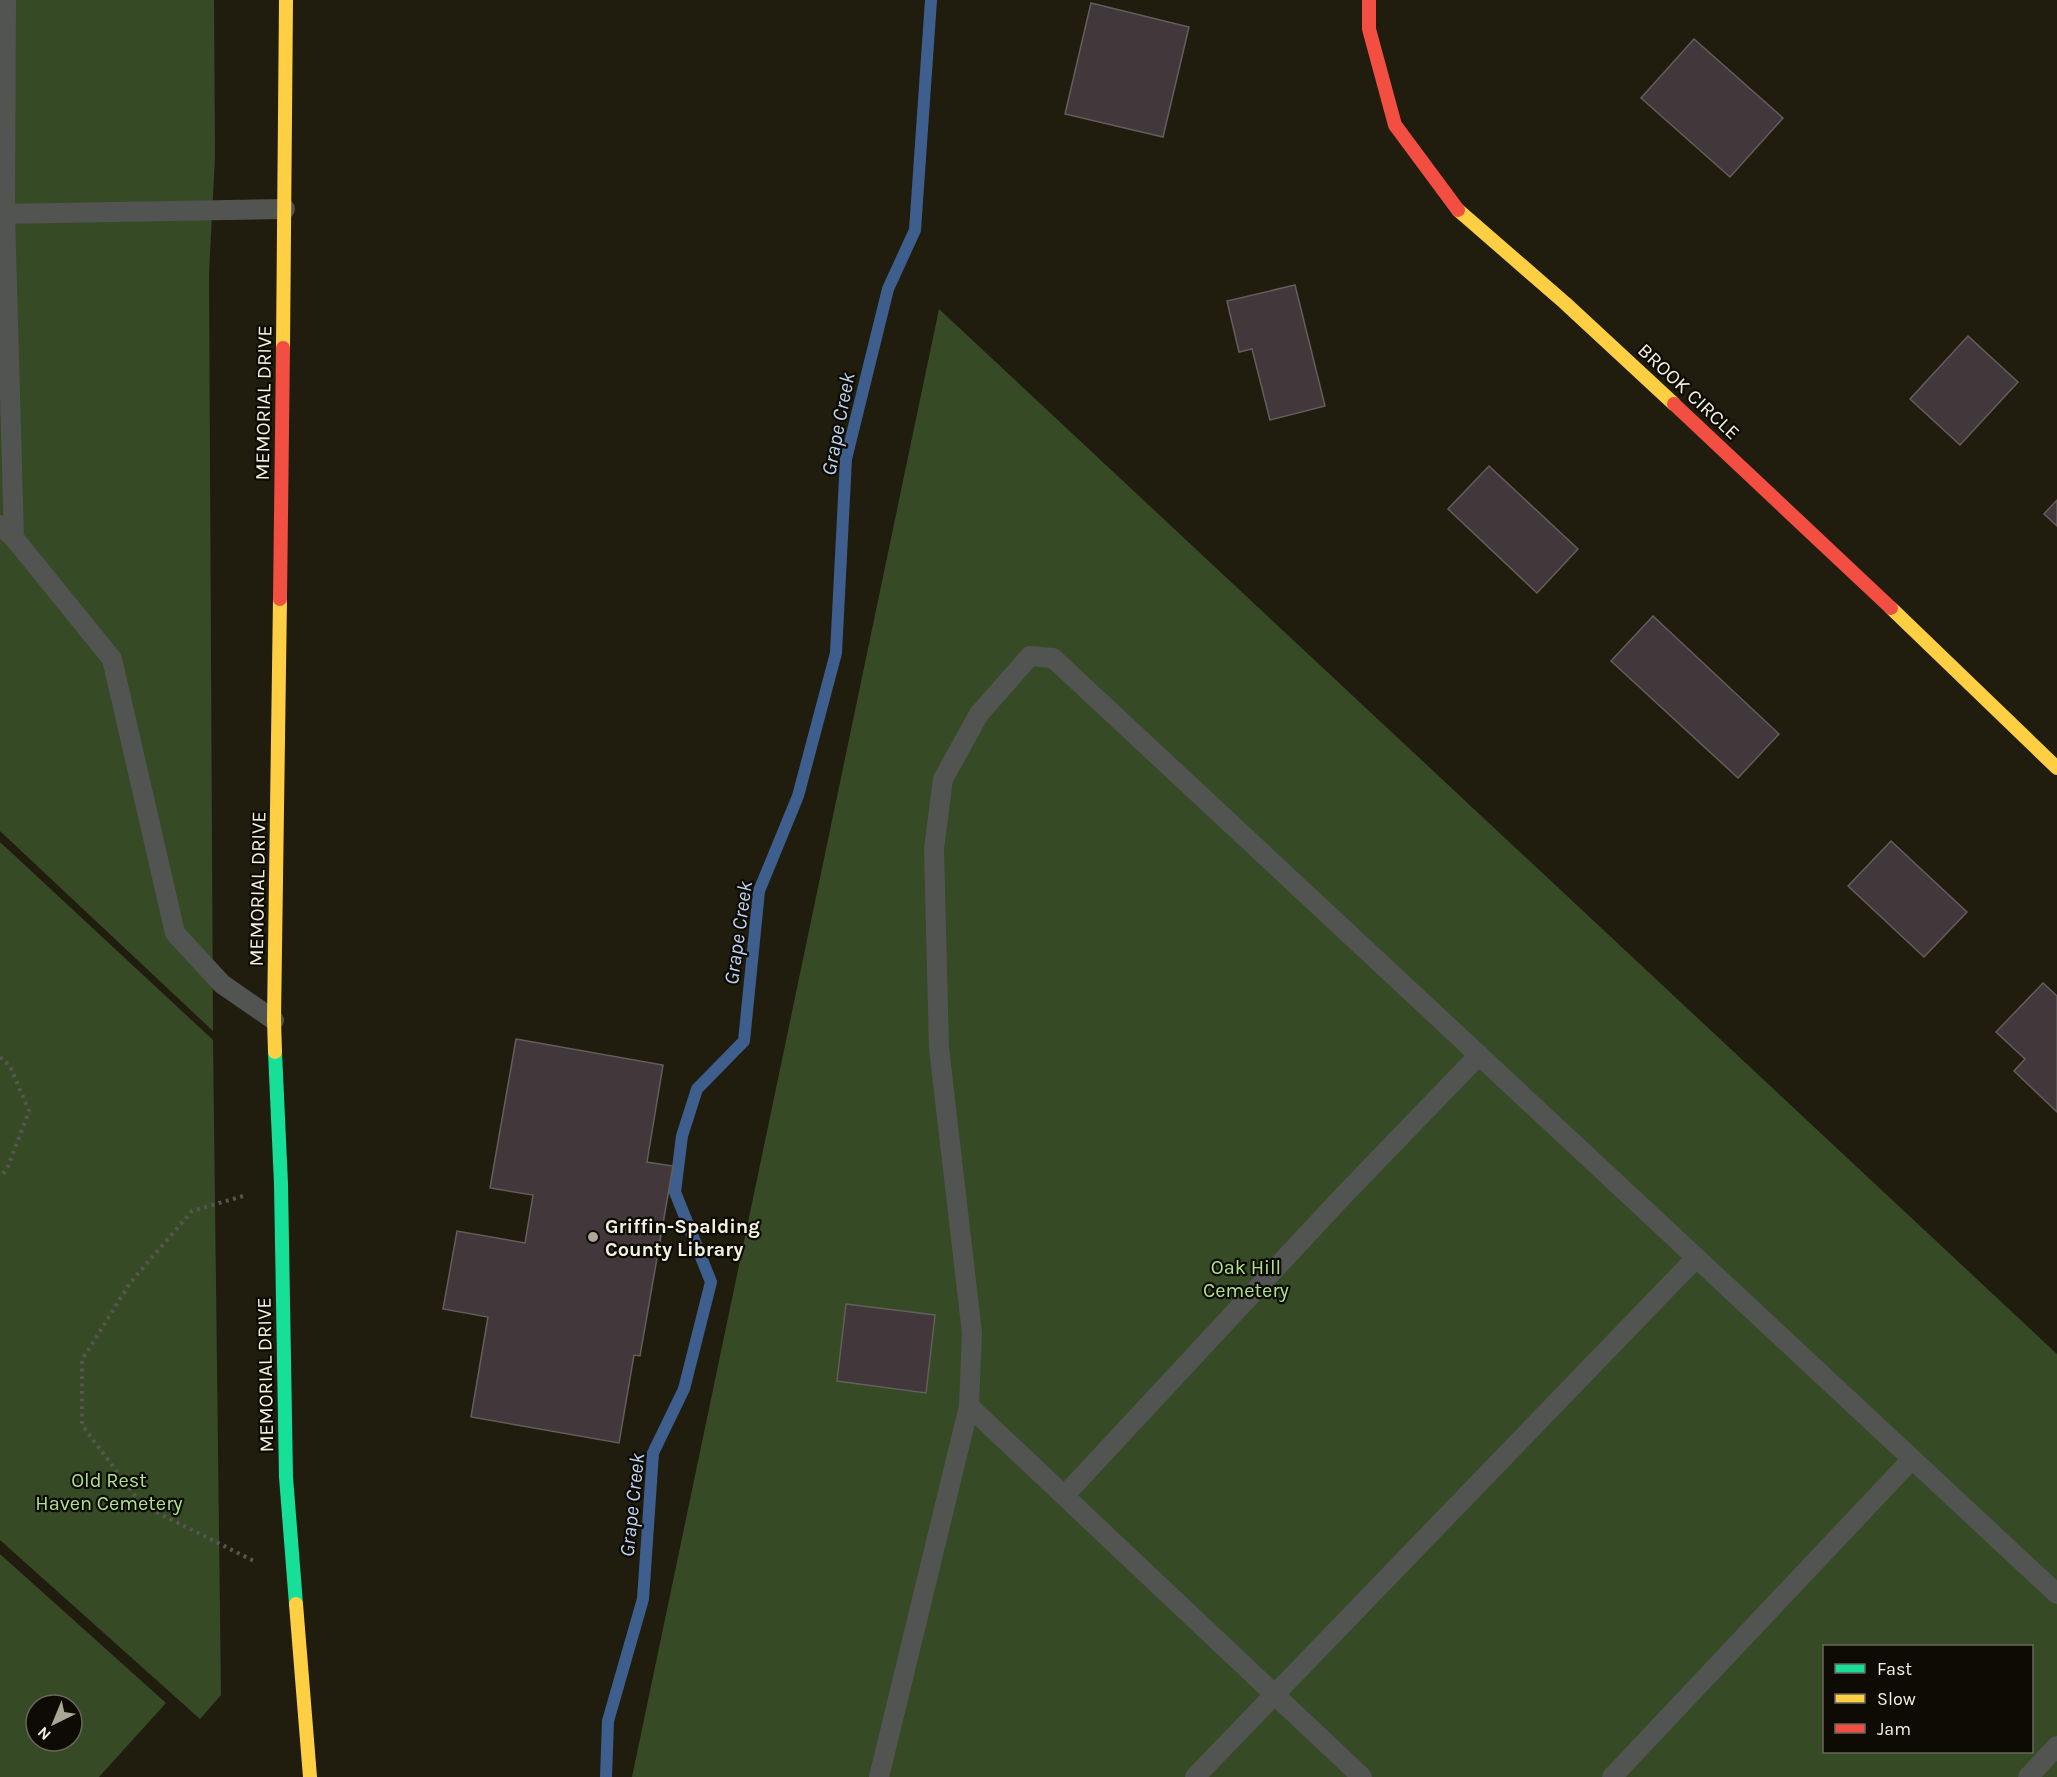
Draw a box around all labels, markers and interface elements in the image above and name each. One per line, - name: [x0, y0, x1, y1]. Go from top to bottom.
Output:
- street label: MEMORIAL DRIVE: [251, 325, 276, 481]
- street label: BROOK CIRCLE: [1633, 338, 1744, 444]
- water label: Grape Creek: [816, 370, 860, 477]
- street label: MEMORIAL DRIVE: [245, 811, 270, 967]
- water label: Grape Creek: [719, 879, 757, 986]
- place label: Griffin-Spalding County Library: [605, 1215, 760, 1261]
- marker: Griffin-Spalding County Library: [586, 1230, 600, 1244]
- park label: Oak Hill Cemetery: [1203, 1256, 1289, 1302]
- street label: MEMORIAL DRIVE: [253, 1297, 278, 1453]
- water label: Grape Creek: [615, 1452, 649, 1558]
- park label: Old Rest Haven Cemetery: [35, 1469, 183, 1515]
- legend: [1823, 1645, 2033, 1753]
- text: Fast: [1877, 1658, 1912, 1680]
- text: Slow: [1877, 1688, 1916, 1710]
- north arrow: [24, 1693, 84, 1753]
- text: Jam: [1877, 1718, 1911, 1740]
- text: N: [33, 1723, 55, 1744]

